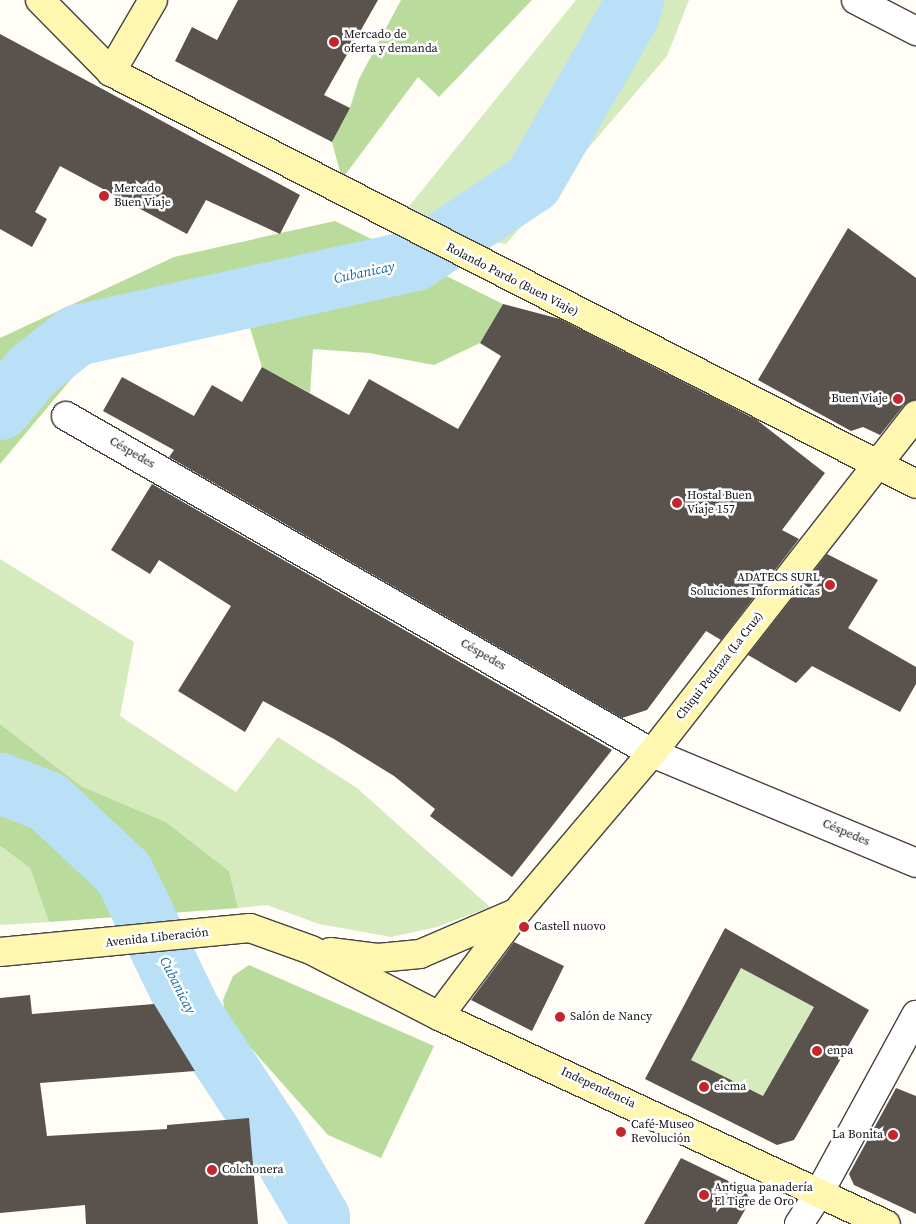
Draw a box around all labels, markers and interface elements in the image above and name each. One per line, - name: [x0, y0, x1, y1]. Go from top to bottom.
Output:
- place label: Mercado de oferta y demanda: [344, 28, 438, 56]
- marker: Mercado de oferta y demanda: [328, 36, 340, 48]
- place label: Mercado Buen Viaje: [114, 182, 171, 210]
- marker: Mercado Buen Viaje: [98, 190, 110, 202]
- street label: Rolando Pardo (Buen Viaje): [443, 240, 581, 320]
- water label: Cubanicay: [332, 257, 396, 287]
- place label: Buen Viaje: [831, 392, 888, 406]
- marker: Buen Viaje: [892, 393, 904, 405]
- street label: Céspedes: [107, 434, 157, 472]
- place label: Hostal Buen Viaje 157: [687, 489, 752, 517]
- marker: Hostal Buen Viaje 157: [671, 497, 683, 509]
- place label: ADATECS SURL Soluciones Informáticas: [691, 571, 820, 599]
- marker: ADATECS SURL Soluciones Informáticas: [824, 579, 836, 591]
- street label: Chiqui Pedraza (La Cruz): [673, 609, 767, 723]
- street label: Céspedes: [458, 636, 508, 674]
- street label: Céspedes: [820, 817, 872, 849]
- place label: Castell nuovo: [534, 920, 606, 934]
- marker: Castell nuovo: [518, 921, 530, 933]
- street label: Avenida Liberación: [105, 925, 209, 951]
- water label: Cubanicay: [157, 954, 199, 1016]
- place label: Salón de Nancy: [570, 1010, 652, 1024]
- marker: Salón de Nancy: [554, 1011, 566, 1023]
- place label: enpa: [827, 1044, 853, 1058]
- marker: enpa: [811, 1045, 823, 1057]
- street label: Independencia: [558, 1064, 638, 1112]
- place label: eicma: [714, 1080, 746, 1094]
- marker: eicma: [698, 1081, 710, 1093]
- place label: Café-Museo Revolución: [631, 1118, 694, 1146]
- marker: Café-Museo Revolución: [615, 1126, 627, 1138]
- place label: La Bonita: [832, 1128, 883, 1142]
- marker: La Bonita: [887, 1129, 899, 1141]
- place label: Colchonera: [222, 1163, 284, 1177]
- marker: Colchonera: [206, 1164, 218, 1176]
- place label: Antigua panadería El Tigre de Oro: [714, 1181, 813, 1209]
- marker: Antigua panadería El Tigre de Oro: [698, 1189, 710, 1201]

